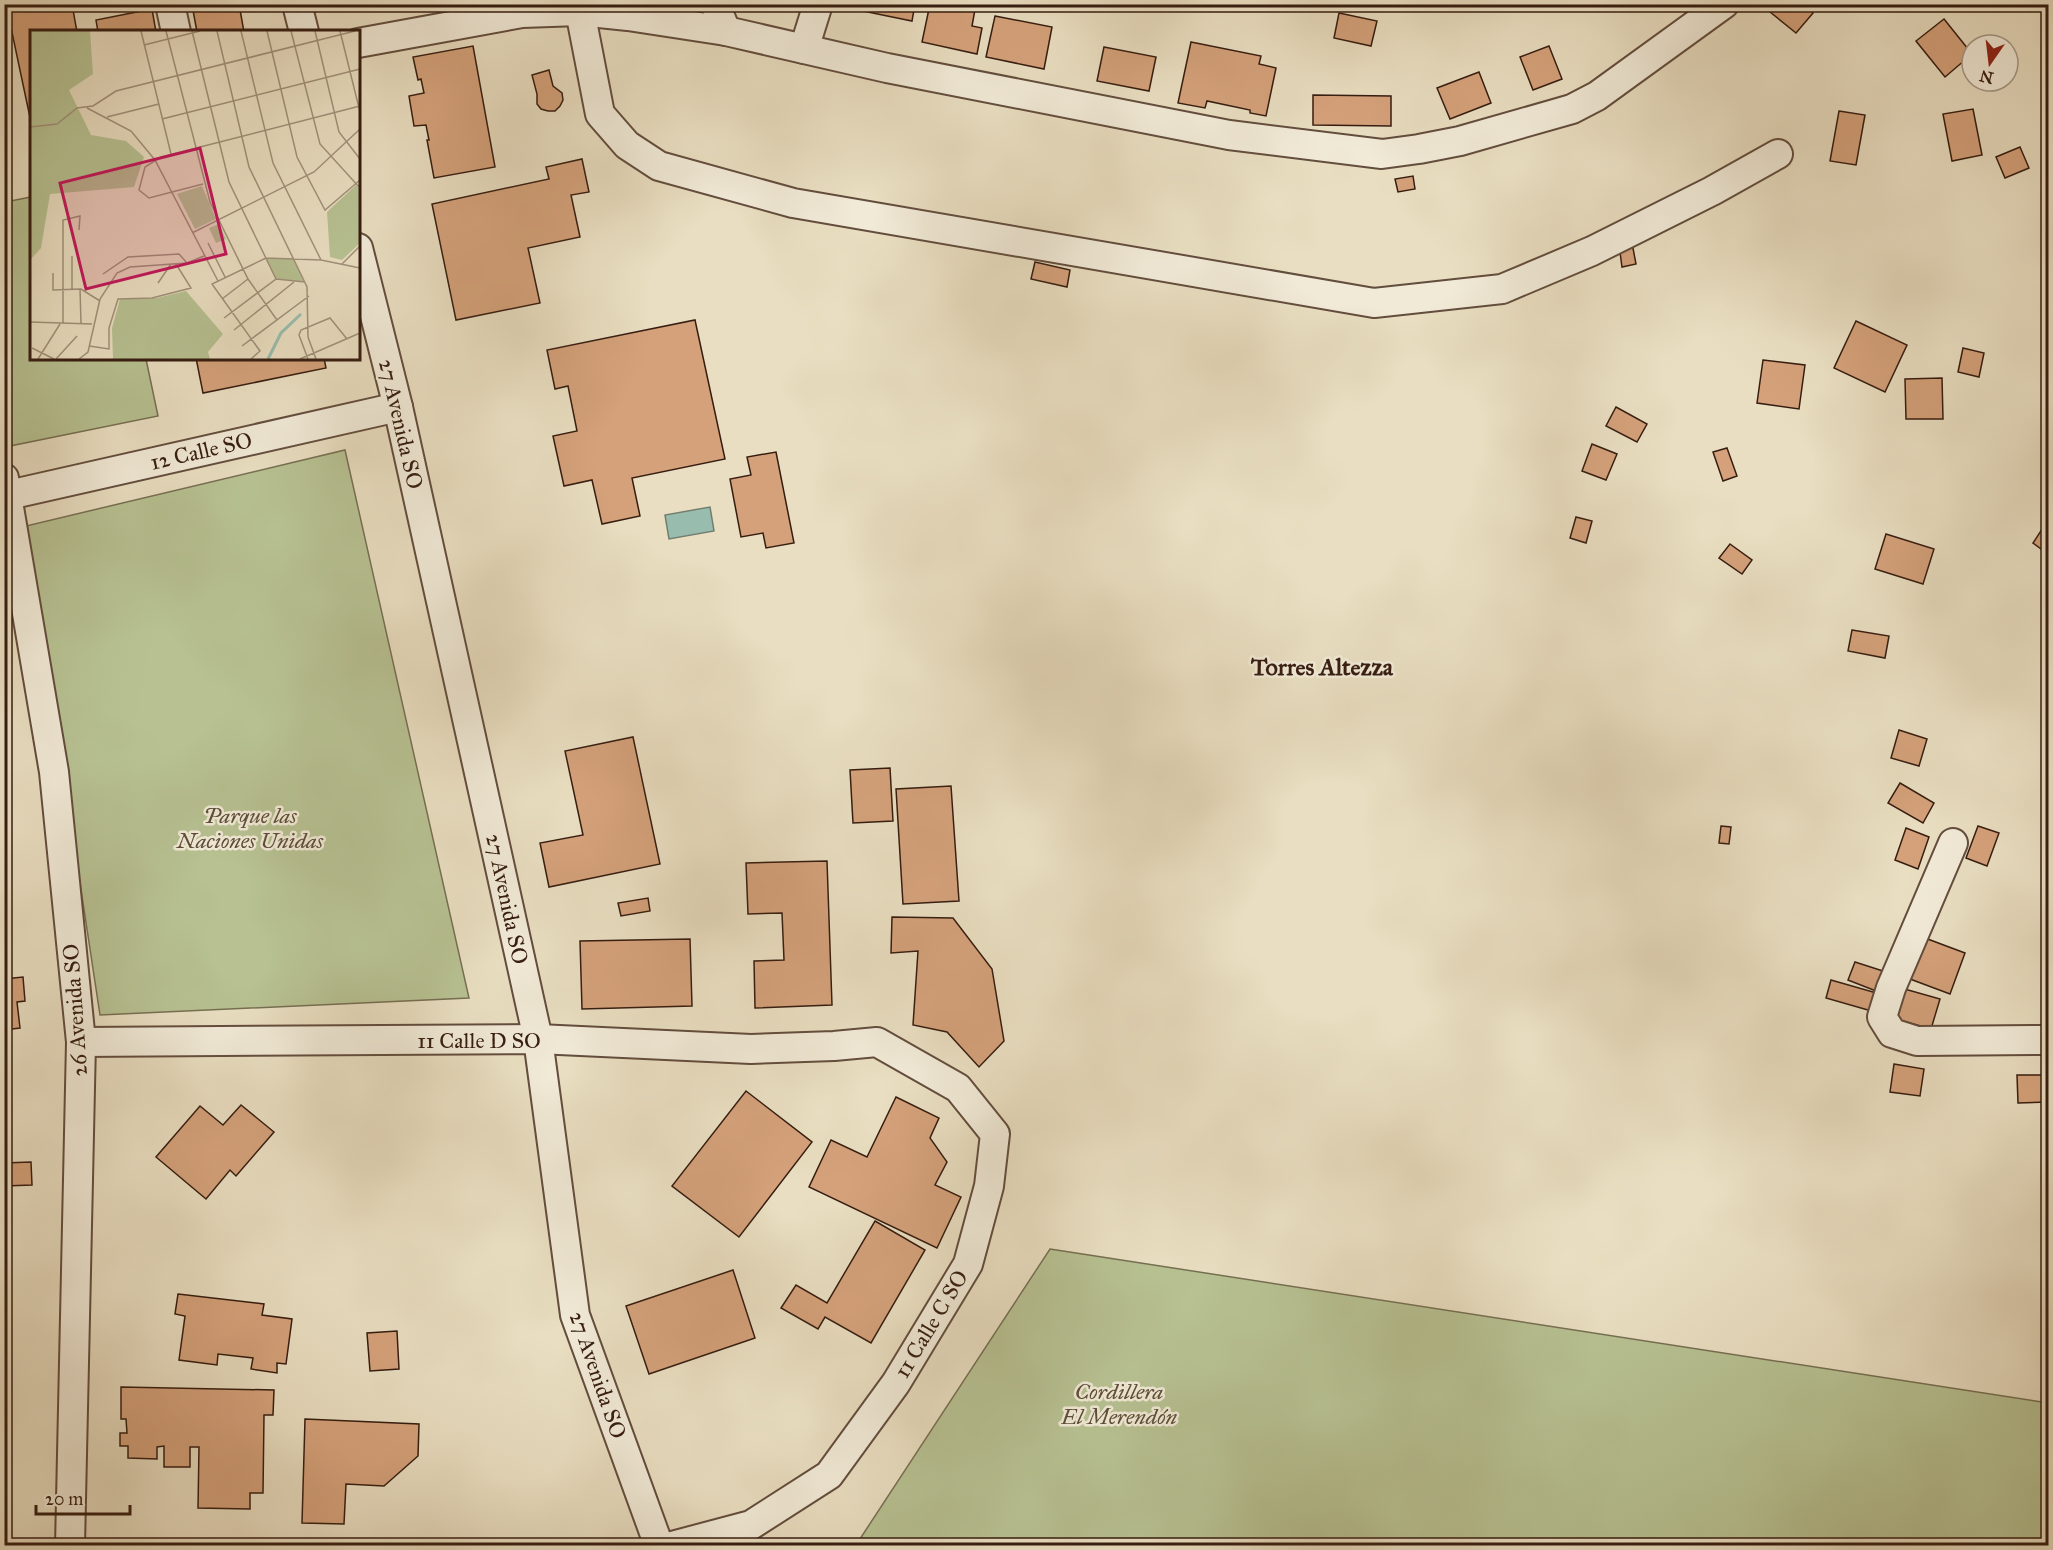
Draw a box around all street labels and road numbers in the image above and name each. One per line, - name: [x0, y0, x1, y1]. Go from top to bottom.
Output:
- street label: 27 Avenida SO: [373, 356, 429, 492]
- street label: 12 Calle SO: [147, 426, 255, 476]
- street label: 27 Avenida SO: [480, 831, 534, 967]
- street label: 26 Avenida SO: [57, 943, 93, 1077]
- street label: 11 Calle D SO: [417, 1027, 541, 1054]
- street label: 11 Calle C SO: [888, 1265, 974, 1383]
- street label: 27 Avenida SO: [564, 1308, 632, 1442]

